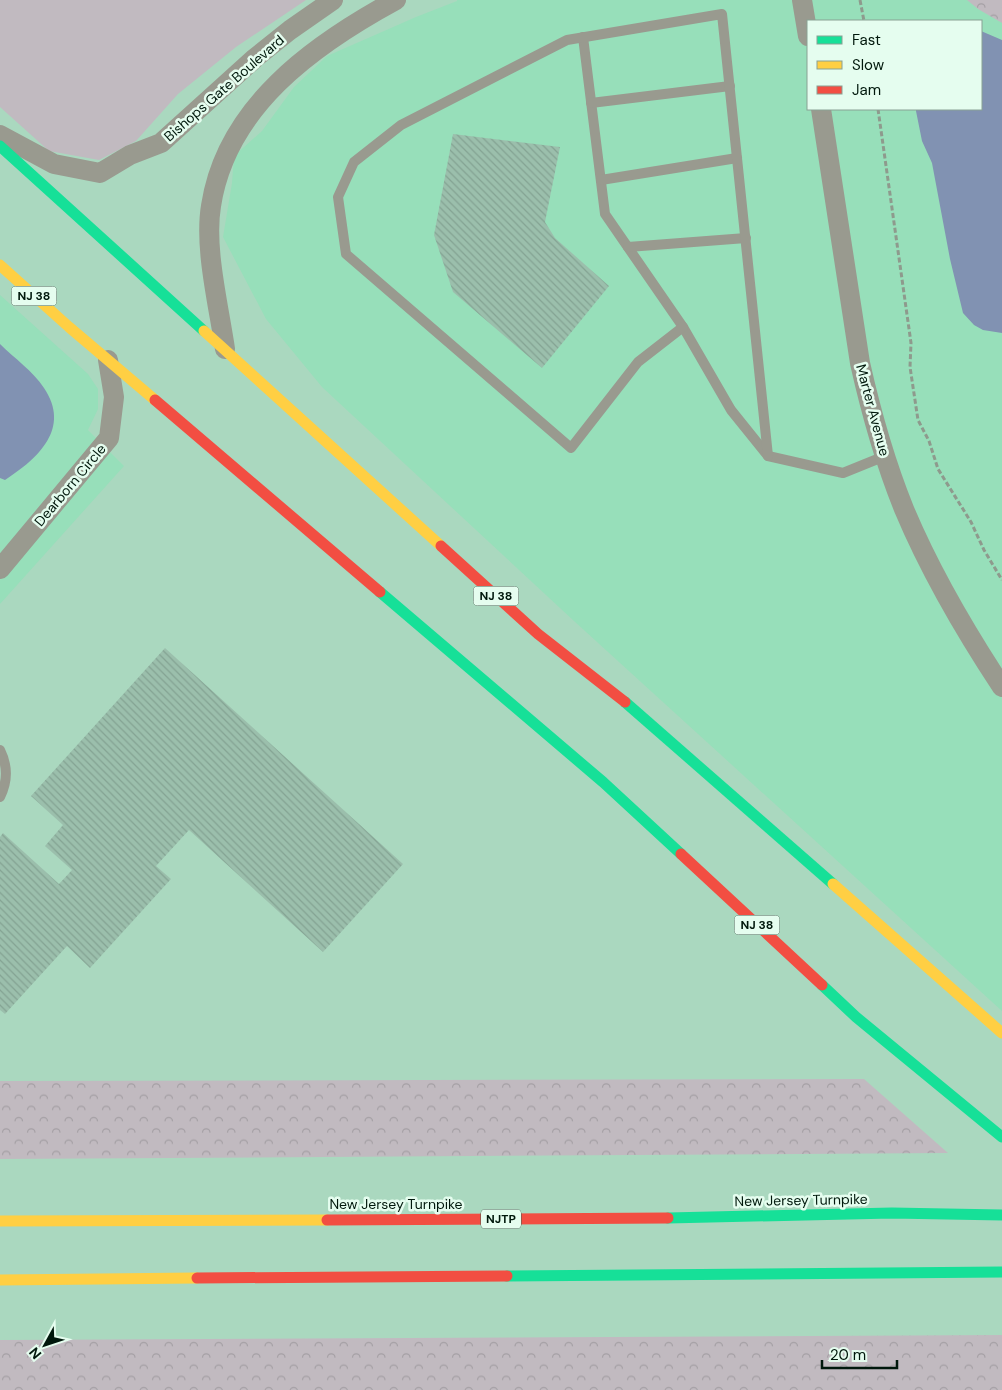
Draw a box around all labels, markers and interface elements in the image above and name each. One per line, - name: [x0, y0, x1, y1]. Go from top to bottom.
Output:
- legend: [807, 20, 982, 110]
- text: Fast: [852, 30, 881, 50]
- street label: Bishops Gate Boulevard: [160, 31, 288, 145]
- text: Slow: [852, 55, 885, 75]
- text: Jam: [852, 80, 881, 100]
- road number: NJ 38: [12, 286, 56, 306]
- street label: Marter Avenue: [852, 362, 894, 458]
- street label: Dearborn Circle: [30, 440, 110, 530]
- road number: NJ 38: [474, 586, 518, 606]
- road number: NJ 38: [734, 916, 780, 934]
- street label: New Jersey Turnpike: [734, 1190, 868, 1210]
- street label: New Jersey Turnpike: [329, 1195, 463, 1213]
- road number: NJTP: [481, 1210, 521, 1228]
- north arrow: [20, 1320, 70, 1370]
- scale bar: [822, 1338, 897, 1370]
- text: N: [25, 1344, 45, 1363]
- text: 20 m: [830, 1345, 866, 1365]

